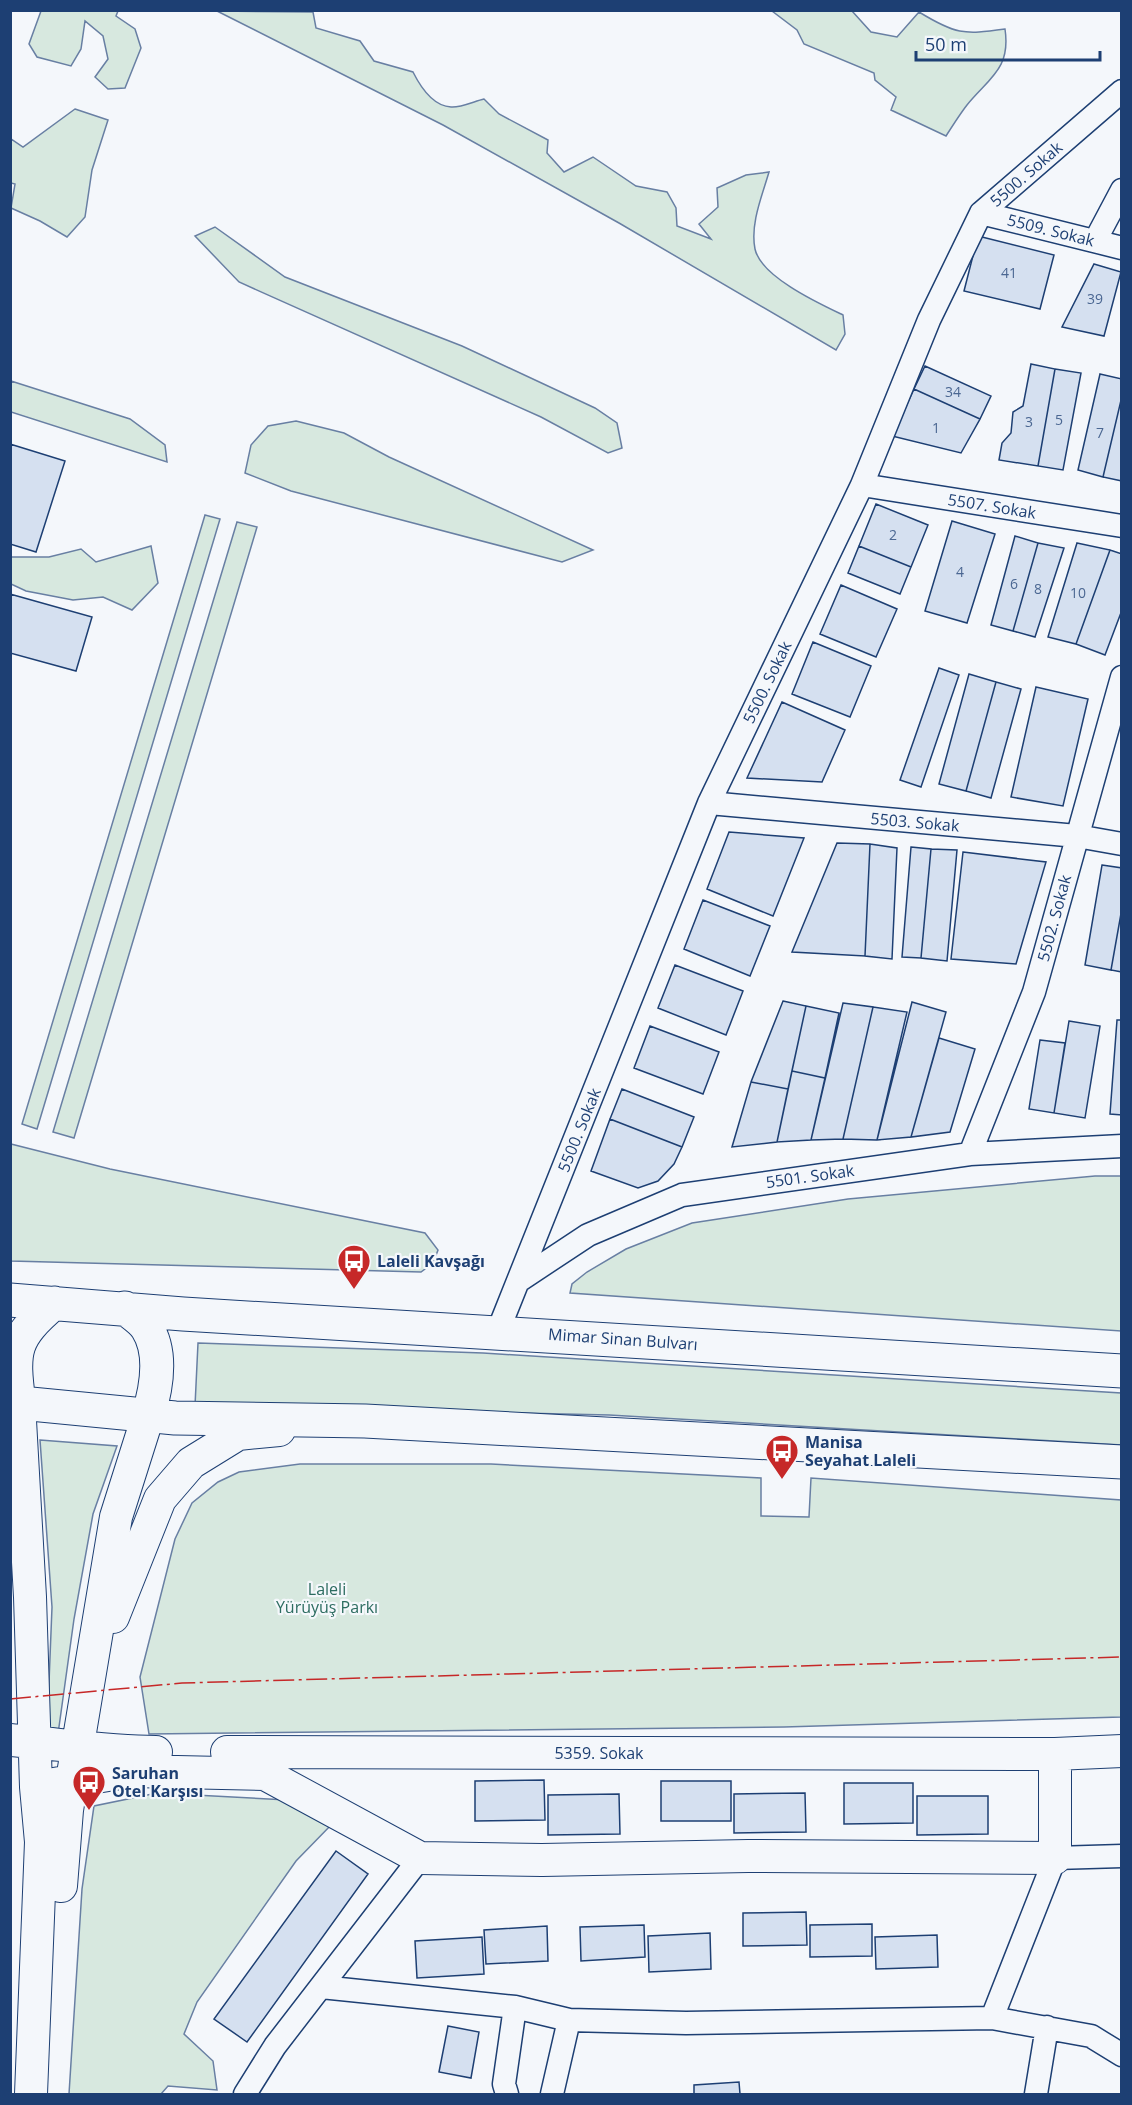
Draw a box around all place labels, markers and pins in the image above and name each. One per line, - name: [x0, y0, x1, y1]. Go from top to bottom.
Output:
- bus stop icon: Laleli Kavşağı: [336, 1243, 372, 1290]
- place label: Laleli Kavşağı: [377, 1250, 485, 1272]
- place label: Manisa Seyahat Laleli: [805, 1431, 916, 1471]
- bus stop icon: Manisa Seyahat Laleli: [764, 1433, 800, 1480]
- place label: Saruhan Otel Karşısı: [112, 1762, 203, 1802]
- bus stop icon: Saruhan Otel Karşısı: [71, 1764, 107, 1811]

